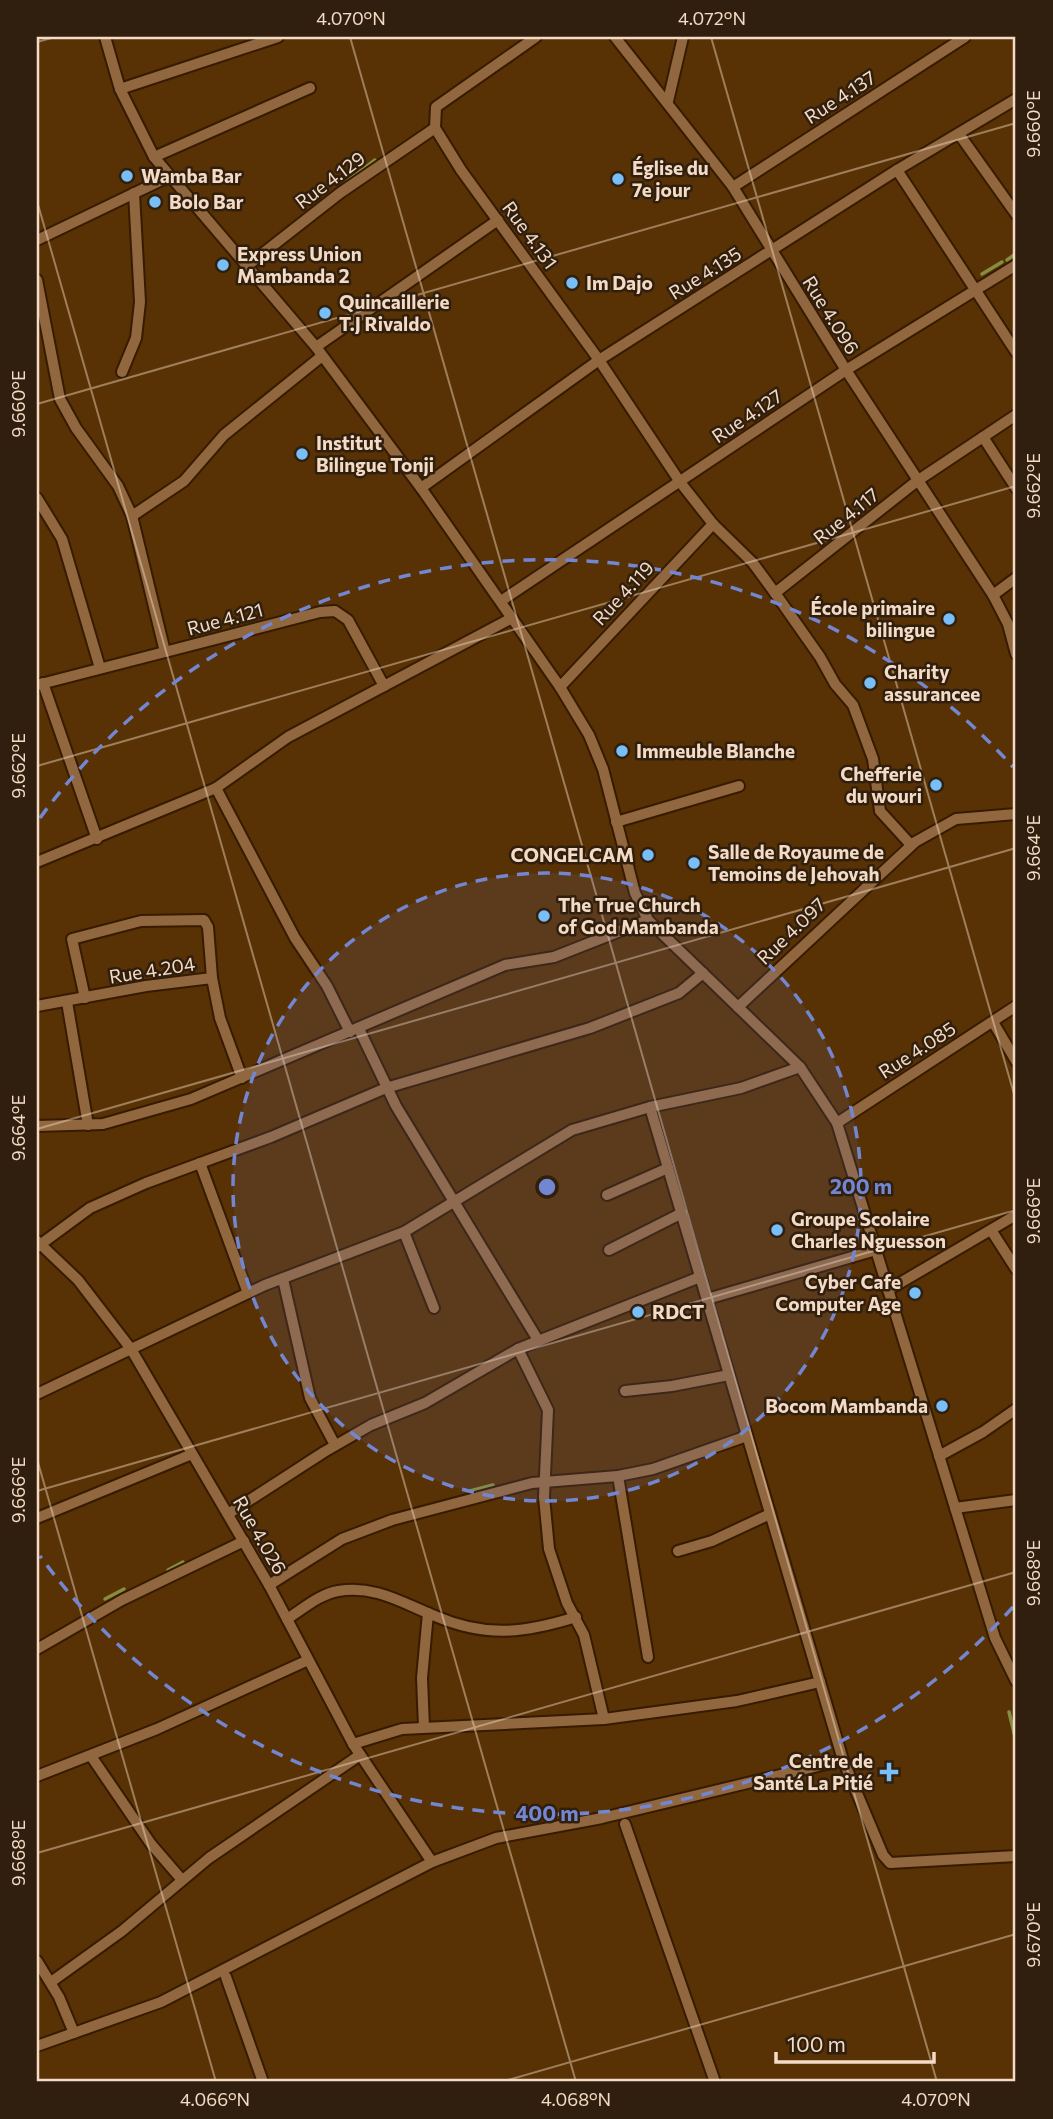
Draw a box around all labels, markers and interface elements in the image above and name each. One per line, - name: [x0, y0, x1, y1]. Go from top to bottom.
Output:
- text: 4.070°N: [316, 7, 386, 29]
- text: 4.072°N: [678, 7, 746, 29]
- street label: Rue 4.137: [800, 65, 880, 128]
- text: 9.660°E: [1022, 90, 1044, 158]
- street label: Rue 4.129: [290, 146, 369, 213]
- place label: Église du 7e jour: [632, 156, 709, 201]
- place label: Wamba Bar: [141, 164, 242, 187]
- marker: Wamba Bar: [119, 168, 135, 184]
- marker: Église du 7e jour: [610, 171, 626, 187]
- place label: Bolo Bar: [169, 190, 244, 213]
- marker: Bolo Bar: [147, 194, 163, 210]
- street label: Rue 4.131: [498, 196, 563, 273]
- street label: Rue 4.135: [664, 241, 745, 304]
- place label: Express Union Mambanda 2: [237, 242, 362, 287]
- marker: Express Union Mambanda 2: [215, 257, 231, 273]
- place label: Im Dajo: [586, 271, 653, 294]
- street label: Rue 4.096: [798, 271, 864, 358]
- marker: Im Dajo: [564, 275, 580, 291]
- place label: Quincaillerie T.J Rivaldo: [339, 290, 450, 335]
- marker: Quincaillerie T.J Rivaldo: [317, 305, 333, 321]
- text: 9.660°E: [7, 370, 29, 438]
- street label: Rue 4.127: [707, 384, 786, 447]
- place label: Institut Bilingue Tonji: [316, 431, 434, 476]
- marker: Institut Bilingue Tonji: [294, 446, 310, 462]
- text: 9.662°E: [1022, 453, 1044, 519]
- street label: Rue 4.117: [808, 482, 883, 549]
- street label: Rue 4.119: [587, 556, 658, 629]
- place label: École primaire bilingue: [810, 596, 935, 641]
- street label: Rue 4.121: [184, 597, 266, 640]
- marker: École primaire bilingue: [941, 611, 957, 627]
- place label: Charity assurancee: [884, 660, 980, 705]
- marker: Charity assurancee: [862, 675, 878, 691]
- text: 9.662°E: [7, 733, 29, 799]
- place label: Immeuble Blanche: [636, 739, 795, 762]
- marker: Immeuble Blanche: [614, 743, 630, 759]
- place label: Chefferie du wouri: [840, 762, 922, 807]
- marker: Chefferie du wouri: [928, 777, 944, 793]
- text: 9.664°E: [1022, 815, 1044, 881]
- place label: Salle de Royaume de Temoins de Jehovah: [708, 840, 884, 885]
- place label: CONGELCAM: [510, 843, 634, 866]
- marker: CONGELCAM: [640, 847, 656, 863]
- marker: Salle de Royaume de Temoins de Jehovah: [686, 855, 702, 871]
- street label: Rue 4.097: [752, 892, 830, 969]
- place label: The True Church of God Mambanda: [558, 893, 719, 938]
- marker: The True Church of God Mambanda: [536, 908, 552, 924]
- street label: Rue 4.204: [107, 951, 197, 988]
- street label: Rue 4.085: [874, 1016, 960, 1083]
- text: 9.664°E: [7, 1095, 29, 1161]
- text: 200 m: [830, 1173, 892, 1198]
- centre of rings: [535, 1175, 559, 1199]
- text: 9.666°E: [1022, 1178, 1044, 1244]
- place label: Groupe Scolaire Charles Nguesson: [791, 1207, 946, 1252]
- marker: Groupe Scolaire Charles Nguesson: [769, 1222, 785, 1238]
- place label: Cyber Cafe Computer Age: [775, 1270, 901, 1315]
- marker: Cyber Cafe Computer Age: [907, 1285, 923, 1301]
- place label: RDCT: [652, 1300, 704, 1323]
- marker: RDCT: [630, 1304, 646, 1320]
- place label: Bocom Mambanda: [765, 1394, 928, 1417]
- marker: Bocom Mambanda: [934, 1398, 950, 1414]
- text: 9.666°E: [7, 1457, 29, 1523]
- street label: Rue 4.026: [229, 1491, 292, 1578]
- text: 9.668°E: [1022, 1540, 1044, 1606]
- place label: Centre de Santé La Pitié: [753, 1749, 873, 1794]
- marker: Centre de Santé La Pitié: [879, 1762, 899, 1782]
- text: 400 m: [515, 1800, 579, 1825]
- text: 9.668°E: [7, 1820, 29, 1886]
- text: 9.670°E: [1022, 1902, 1044, 1968]
- scale bar: [776, 2021, 934, 2065]
- text: 100 m: [787, 2031, 846, 2056]
- text: 4.066°N: [180, 2088, 250, 2110]
- text: 4.068°N: [541, 2088, 611, 2110]
- text: 4.070°N: [901, 2088, 971, 2110]

